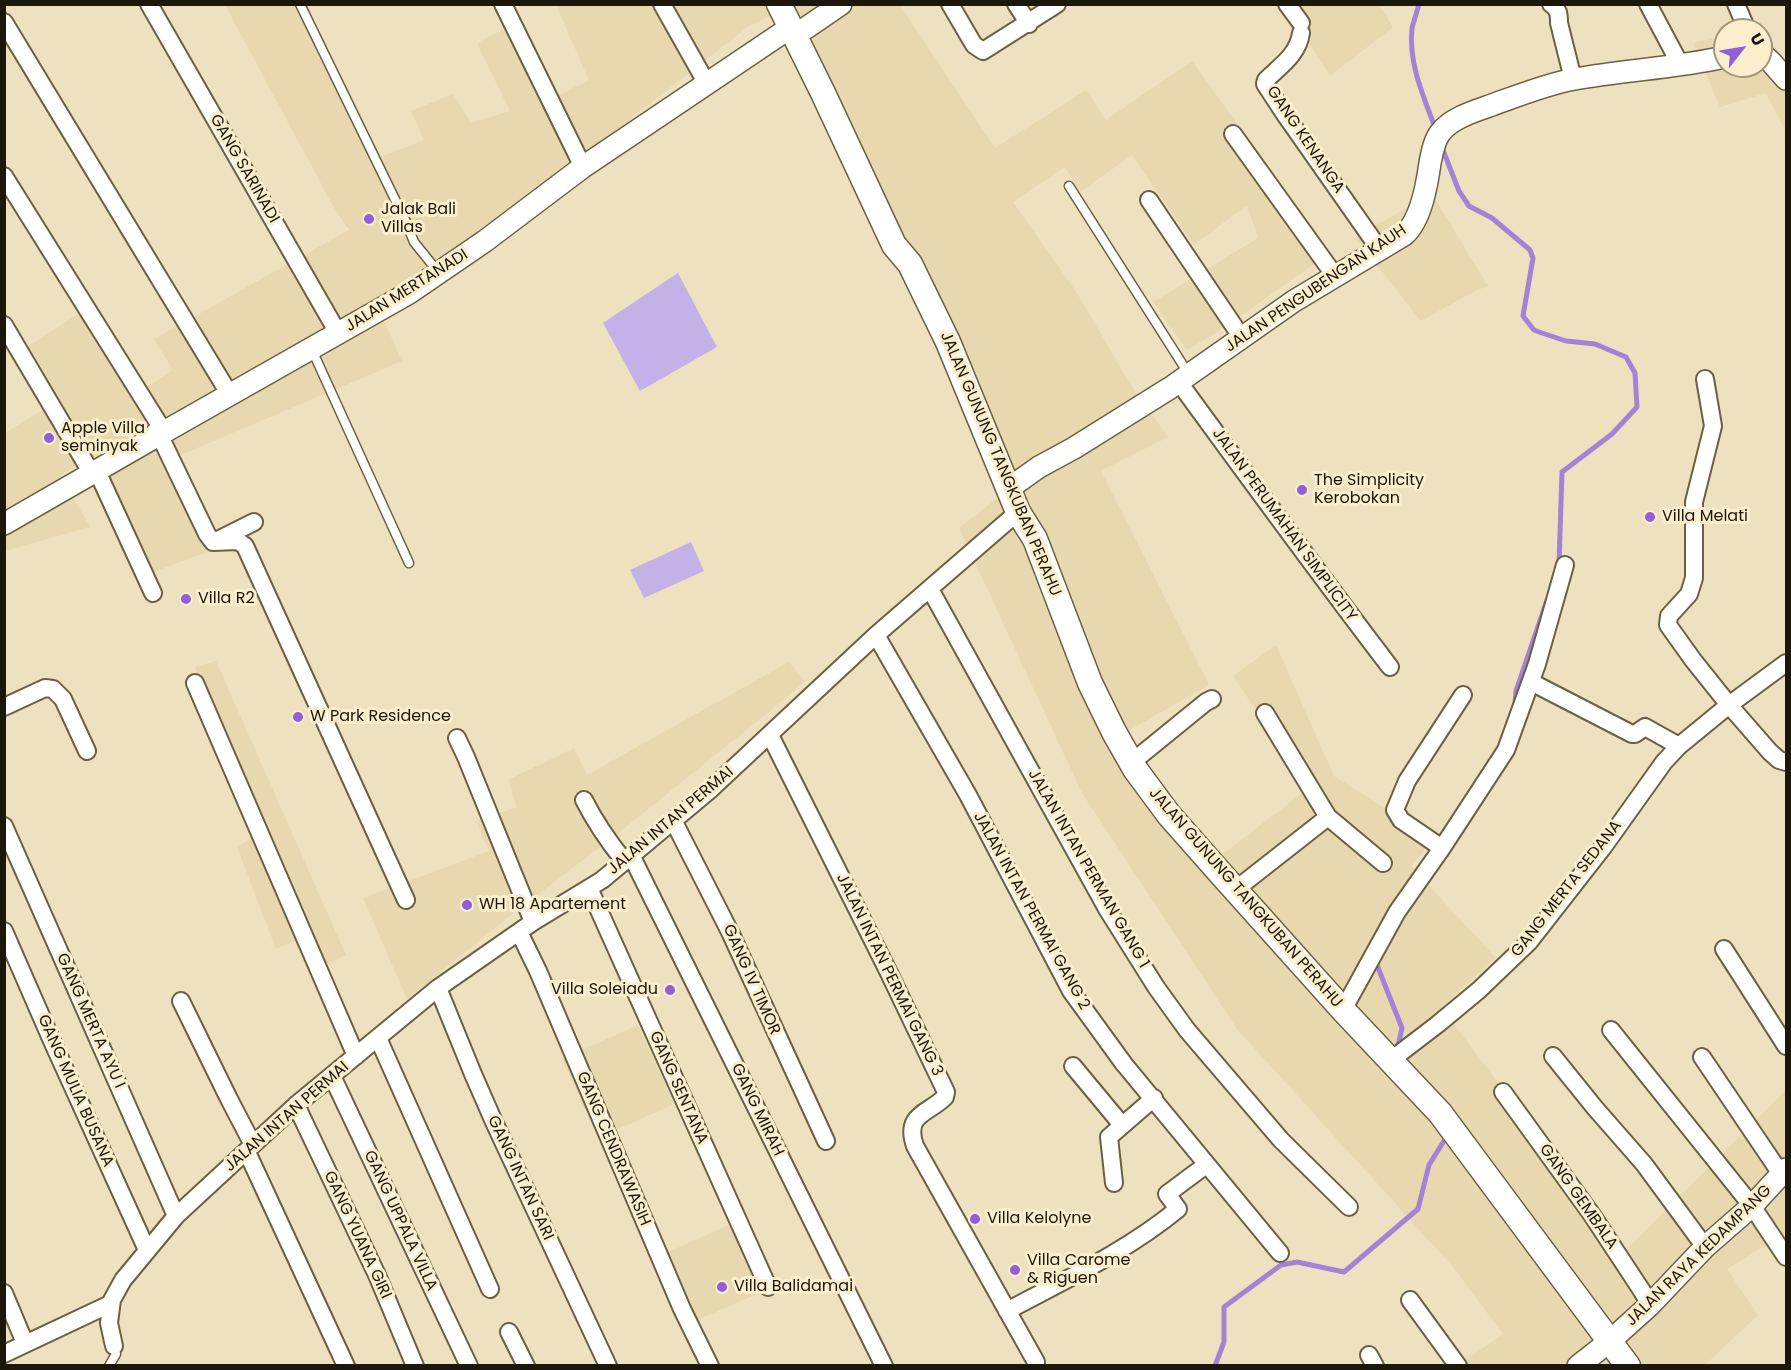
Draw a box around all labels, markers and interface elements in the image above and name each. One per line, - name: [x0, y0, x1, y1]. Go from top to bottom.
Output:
- north arrow: [1713, 18, 1773, 78]
- text: U: [1744, 29, 1770, 50]
- street label: GANG KENANGA: [1262, 83, 1348, 197]
- street label: GANG SARINADI: [205, 111, 283, 227]
- place label: Jalak Bali Villas: [381, 200, 456, 238]
- marker: Jalak Bali Villas: [362, 212, 376, 226]
- street label: JALAN PENGUBENGAN KAUH: [1222, 221, 1410, 357]
- street label: JALAN MERTANADI: [342, 246, 472, 336]
- street label: JALAN GUNUNG TANGKUBAN PERAHU: [935, 329, 1065, 599]
- place label: Apple Villa seminyak: [61, 419, 145, 457]
- street label: JALAN PERUMAHAN SIMPLICITY: [1207, 425, 1361, 625]
- marker: Apple Villa seminyak: [42, 431, 56, 445]
- place label: The Simplicity Kerobokan: [1314, 471, 1424, 509]
- marker: The Simplicity Kerobokan: [1295, 483, 1309, 497]
- place label: Villa Melati: [1662, 507, 1748, 527]
- marker: Villa Melati: [1643, 510, 1657, 524]
- place label: Villa R2: [198, 589, 255, 609]
- marker: Villa R2: [179, 592, 193, 606]
- place label: W Park Residence: [310, 707, 451, 727]
- marker: W Park Residence: [291, 710, 305, 724]
- street label: JALAN INTAN PERMAI: [604, 763, 738, 879]
- street label: JALAN INTAN PERMAN GANG 1: [1023, 766, 1153, 972]
- street label: JALAN GUNUNG TANGKUBAN PERAHU: [1144, 784, 1346, 1012]
- street label: JALAN INTAN PERMAI GANG 2: [969, 809, 1093, 1013]
- street label: GANG MERTA SEDANA: [1508, 817, 1626, 961]
- street label: JALAN INTAN PERMAI GANG 3: [831, 870, 947, 1080]
- place label: WH 18 Apartement: [479, 895, 626, 915]
- marker: WH 18 Apartement: [460, 898, 474, 912]
- street label: GANG IV TIMOR: [718, 922, 784, 1038]
- street label: GANG MERTA AYU I: [52, 951, 128, 1091]
- place label: Villa Soleiadu: [551, 980, 658, 1000]
- marker: Villa Soleiadu: [663, 983, 677, 997]
- street label: GANG MULIA BUSANA: [33, 1012, 117, 1170]
- street label: GANG SENTANA: [645, 1029, 711, 1147]
- street label: JALAN INTAN PERMAI: [221, 1058, 353, 1176]
- street label: GANG MIRAH: [726, 1061, 788, 1159]
- street label: GANG CENDRAWASIH: [572, 1069, 654, 1229]
- street label: GANG INTAN SARI: [483, 1113, 557, 1243]
- street label: GANG GEMBALA: [1535, 1141, 1621, 1253]
- street label: GANG UPPALA VILLA: [359, 1148, 441, 1294]
- street label: GANG YUANA GIRI: [319, 1168, 395, 1302]
- street label: JALAN RAYA KEDAMPANG: [1622, 1181, 1776, 1331]
- place label: Villa Kelolyne: [987, 1209, 1091, 1229]
- marker: Villa Kelolyne: [968, 1212, 982, 1226]
- place label: Villa Carome & Riguen: [1027, 1251, 1130, 1289]
- marker: Villa Carome & Riguen: [1008, 1263, 1022, 1277]
- place label: Villa Balidamai: [734, 1277, 853, 1297]
- marker: Villa Balidamai: [715, 1280, 729, 1294]

